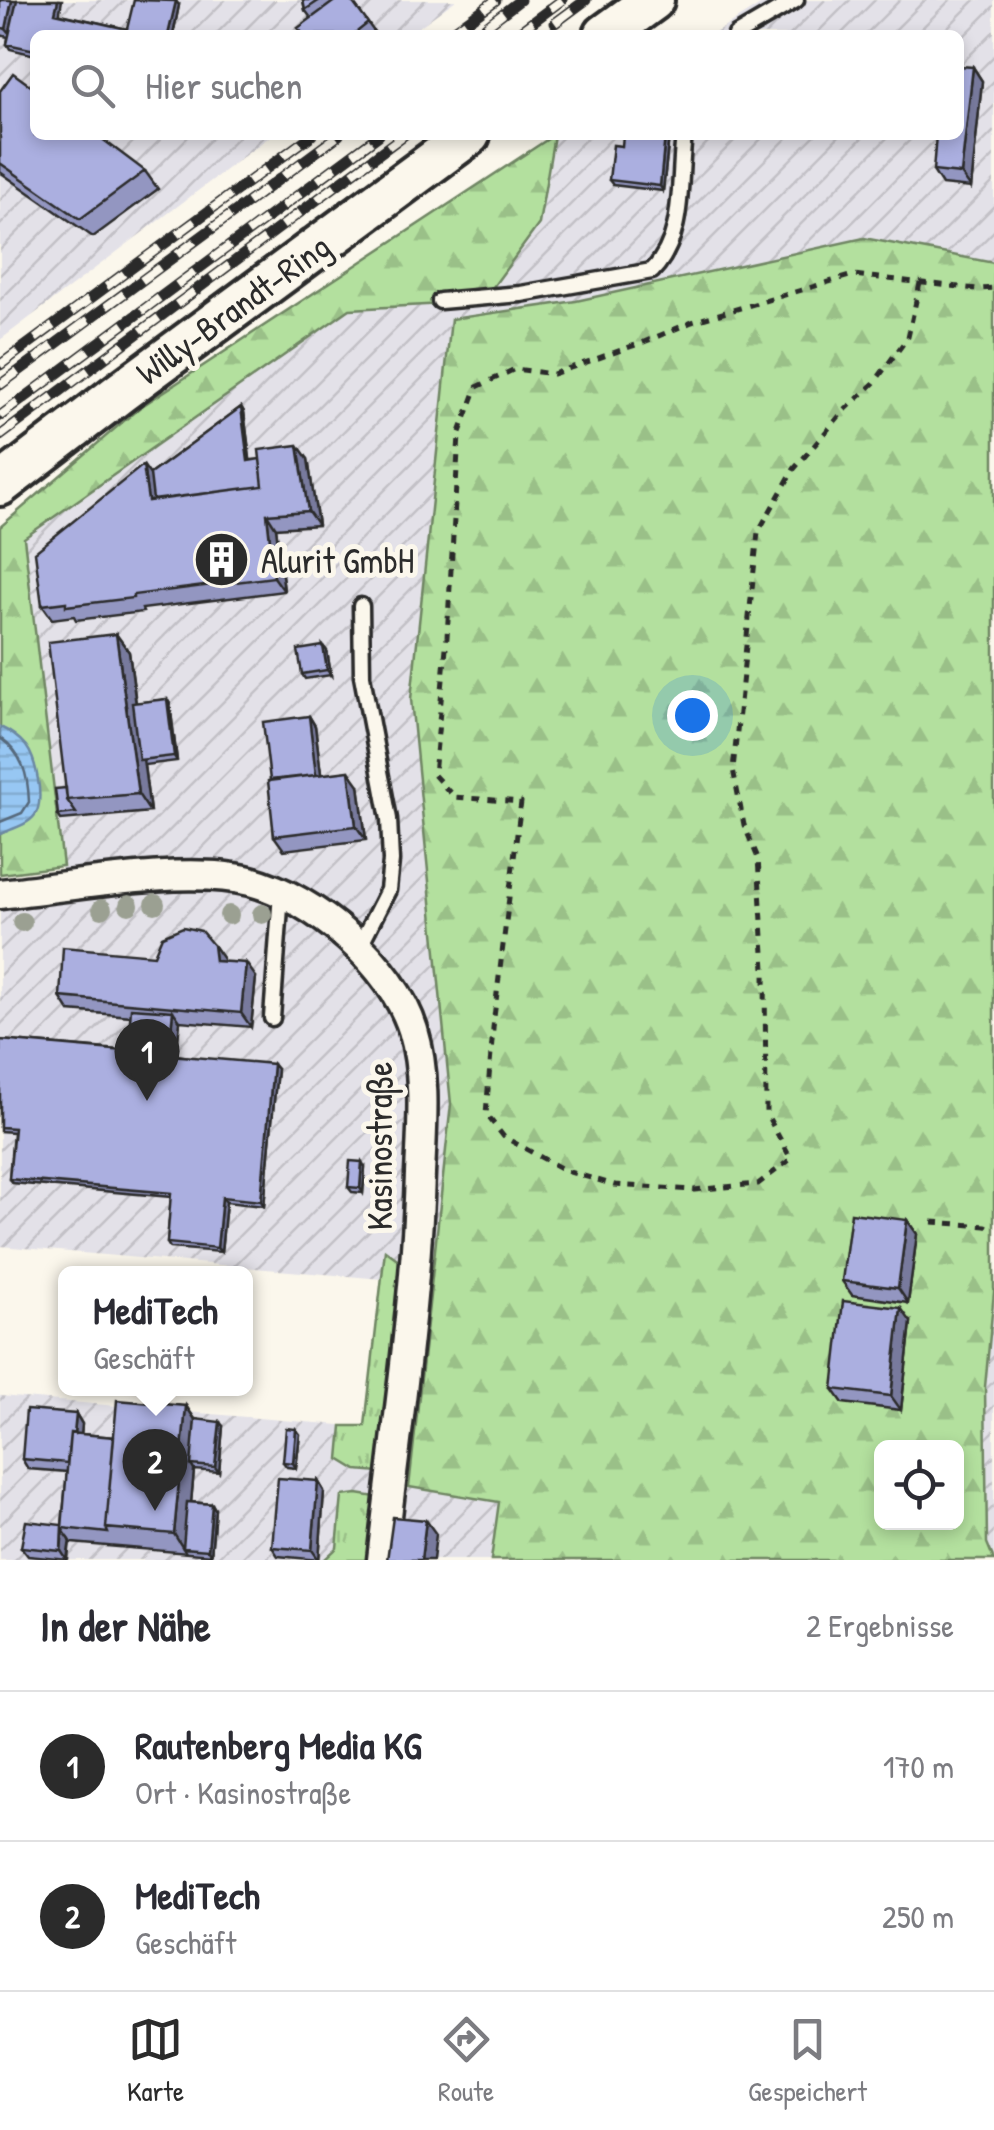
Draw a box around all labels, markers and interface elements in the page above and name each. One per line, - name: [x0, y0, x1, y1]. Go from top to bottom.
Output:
- search box: [30, 30, 964, 140]
- icon: search: [65, 58, 120, 113]
- text: Hier suchen: [145, 59, 303, 111]
- street label: Willy-Brandt-Ring: [126, 223, 340, 395]
- building icon: Alurit GmbH: [192, 530, 252, 590]
- place label: Alurit GmbH: [261, 537, 414, 584]
- your location: [667, 690, 718, 741]
- pin: 1: [114, 1018, 180, 1101]
- street label: Kasinostraße: [356, 1062, 403, 1230]
- popup: [58, 1266, 253, 1396]
- text: MediTech: [93, 1284, 218, 1336]
- text: Geschäft: [93, 1336, 194, 1379]
- pin: 2: [122, 1428, 188, 1511]
- map controls: [874, 1440, 964, 1530]
- button: locate: [874, 1440, 964, 1530]
- text: In der Nähe: [40, 1597, 211, 1654]
- text: 2 Ergebnisse: [806, 1604, 954, 1647]
- text: Rautenberg Media KG: [135, 1719, 422, 1771]
- text: 1: [67, 1745, 78, 1788]
- text: 170 m: [883, 1745, 954, 1788]
- text: Ort · Kasinostraße: [135, 1771, 351, 1814]
- text: MediTech: [135, 1869, 260, 1921]
- text: 2: [65, 1895, 80, 1938]
- text: 250 m: [882, 1895, 954, 1938]
- text: Geschäft: [135, 1921, 236, 1964]
- tab: Karte: [127, 2012, 184, 2110]
- tab: Route: [438, 2012, 494, 2110]
- tab: Gespeichert: [748, 2012, 867, 2110]

